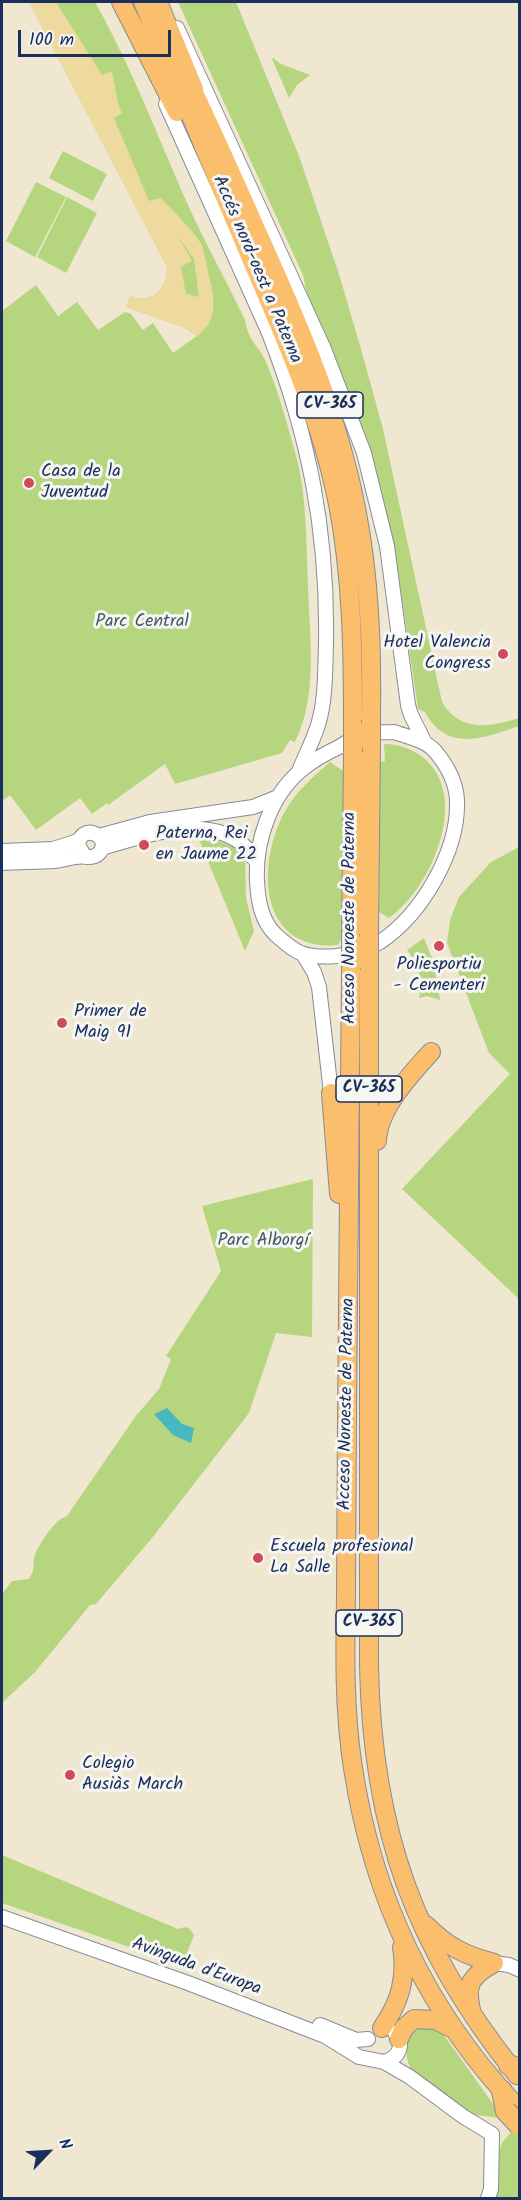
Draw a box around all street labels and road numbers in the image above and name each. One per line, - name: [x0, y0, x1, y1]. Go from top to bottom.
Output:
- street label: Accés nord-oest a Paterna: [207, 173, 305, 367]
- road number: CV-365: [297, 392, 363, 418]
- street label: Acceso Noroeste de Paterna: [340, 812, 362, 1024]
- road number: CV-365: [336, 1076, 402, 1102]
- street label: Acceso Noroeste de Paterna: [335, 1298, 361, 1510]
- road number: CV-365: [336, 1610, 402, 1636]
- street label: Avinguda d'Europa: [128, 1935, 264, 2001]

